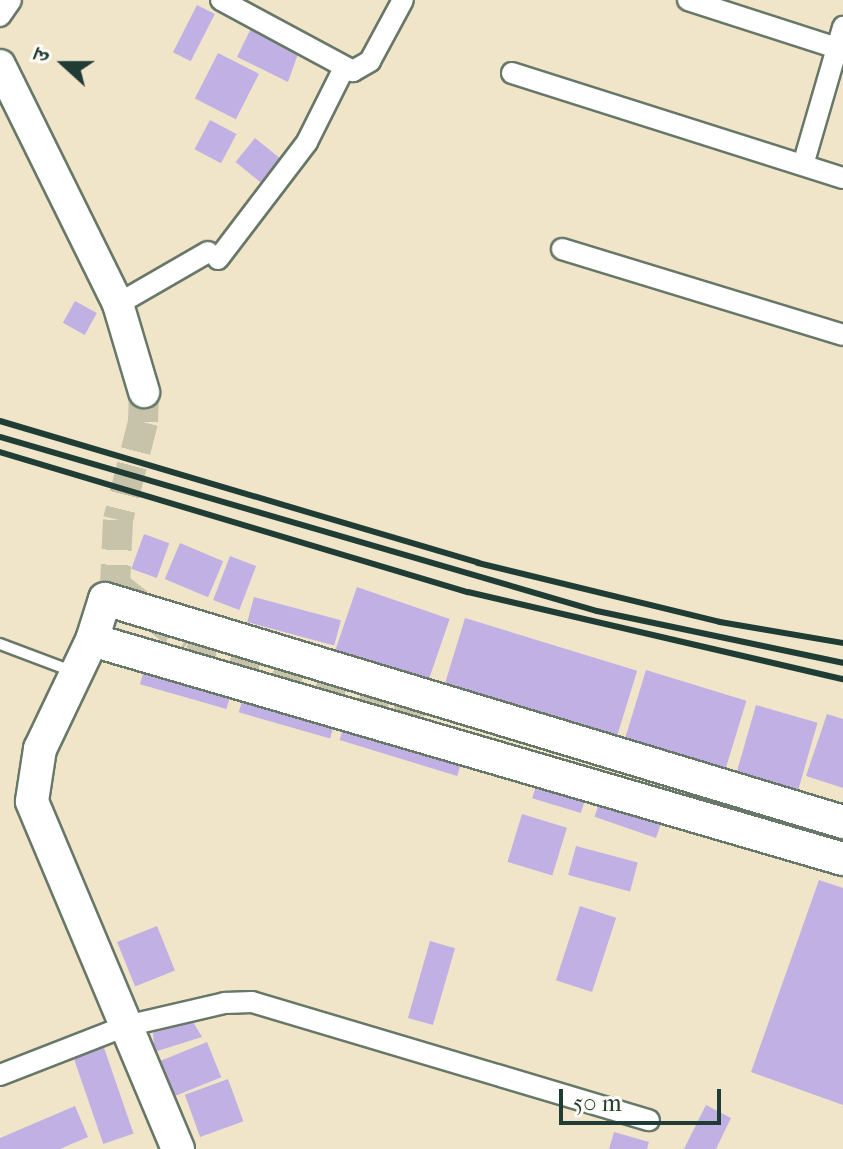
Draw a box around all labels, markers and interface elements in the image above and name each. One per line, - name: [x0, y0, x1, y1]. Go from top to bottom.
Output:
- north arrow: [24, 24, 104, 104]
- text: उ: [27, 46, 56, 65]
- scale bar: [563, 1073, 725, 1123]
- text: 50 m: [573, 1089, 622, 1117]

